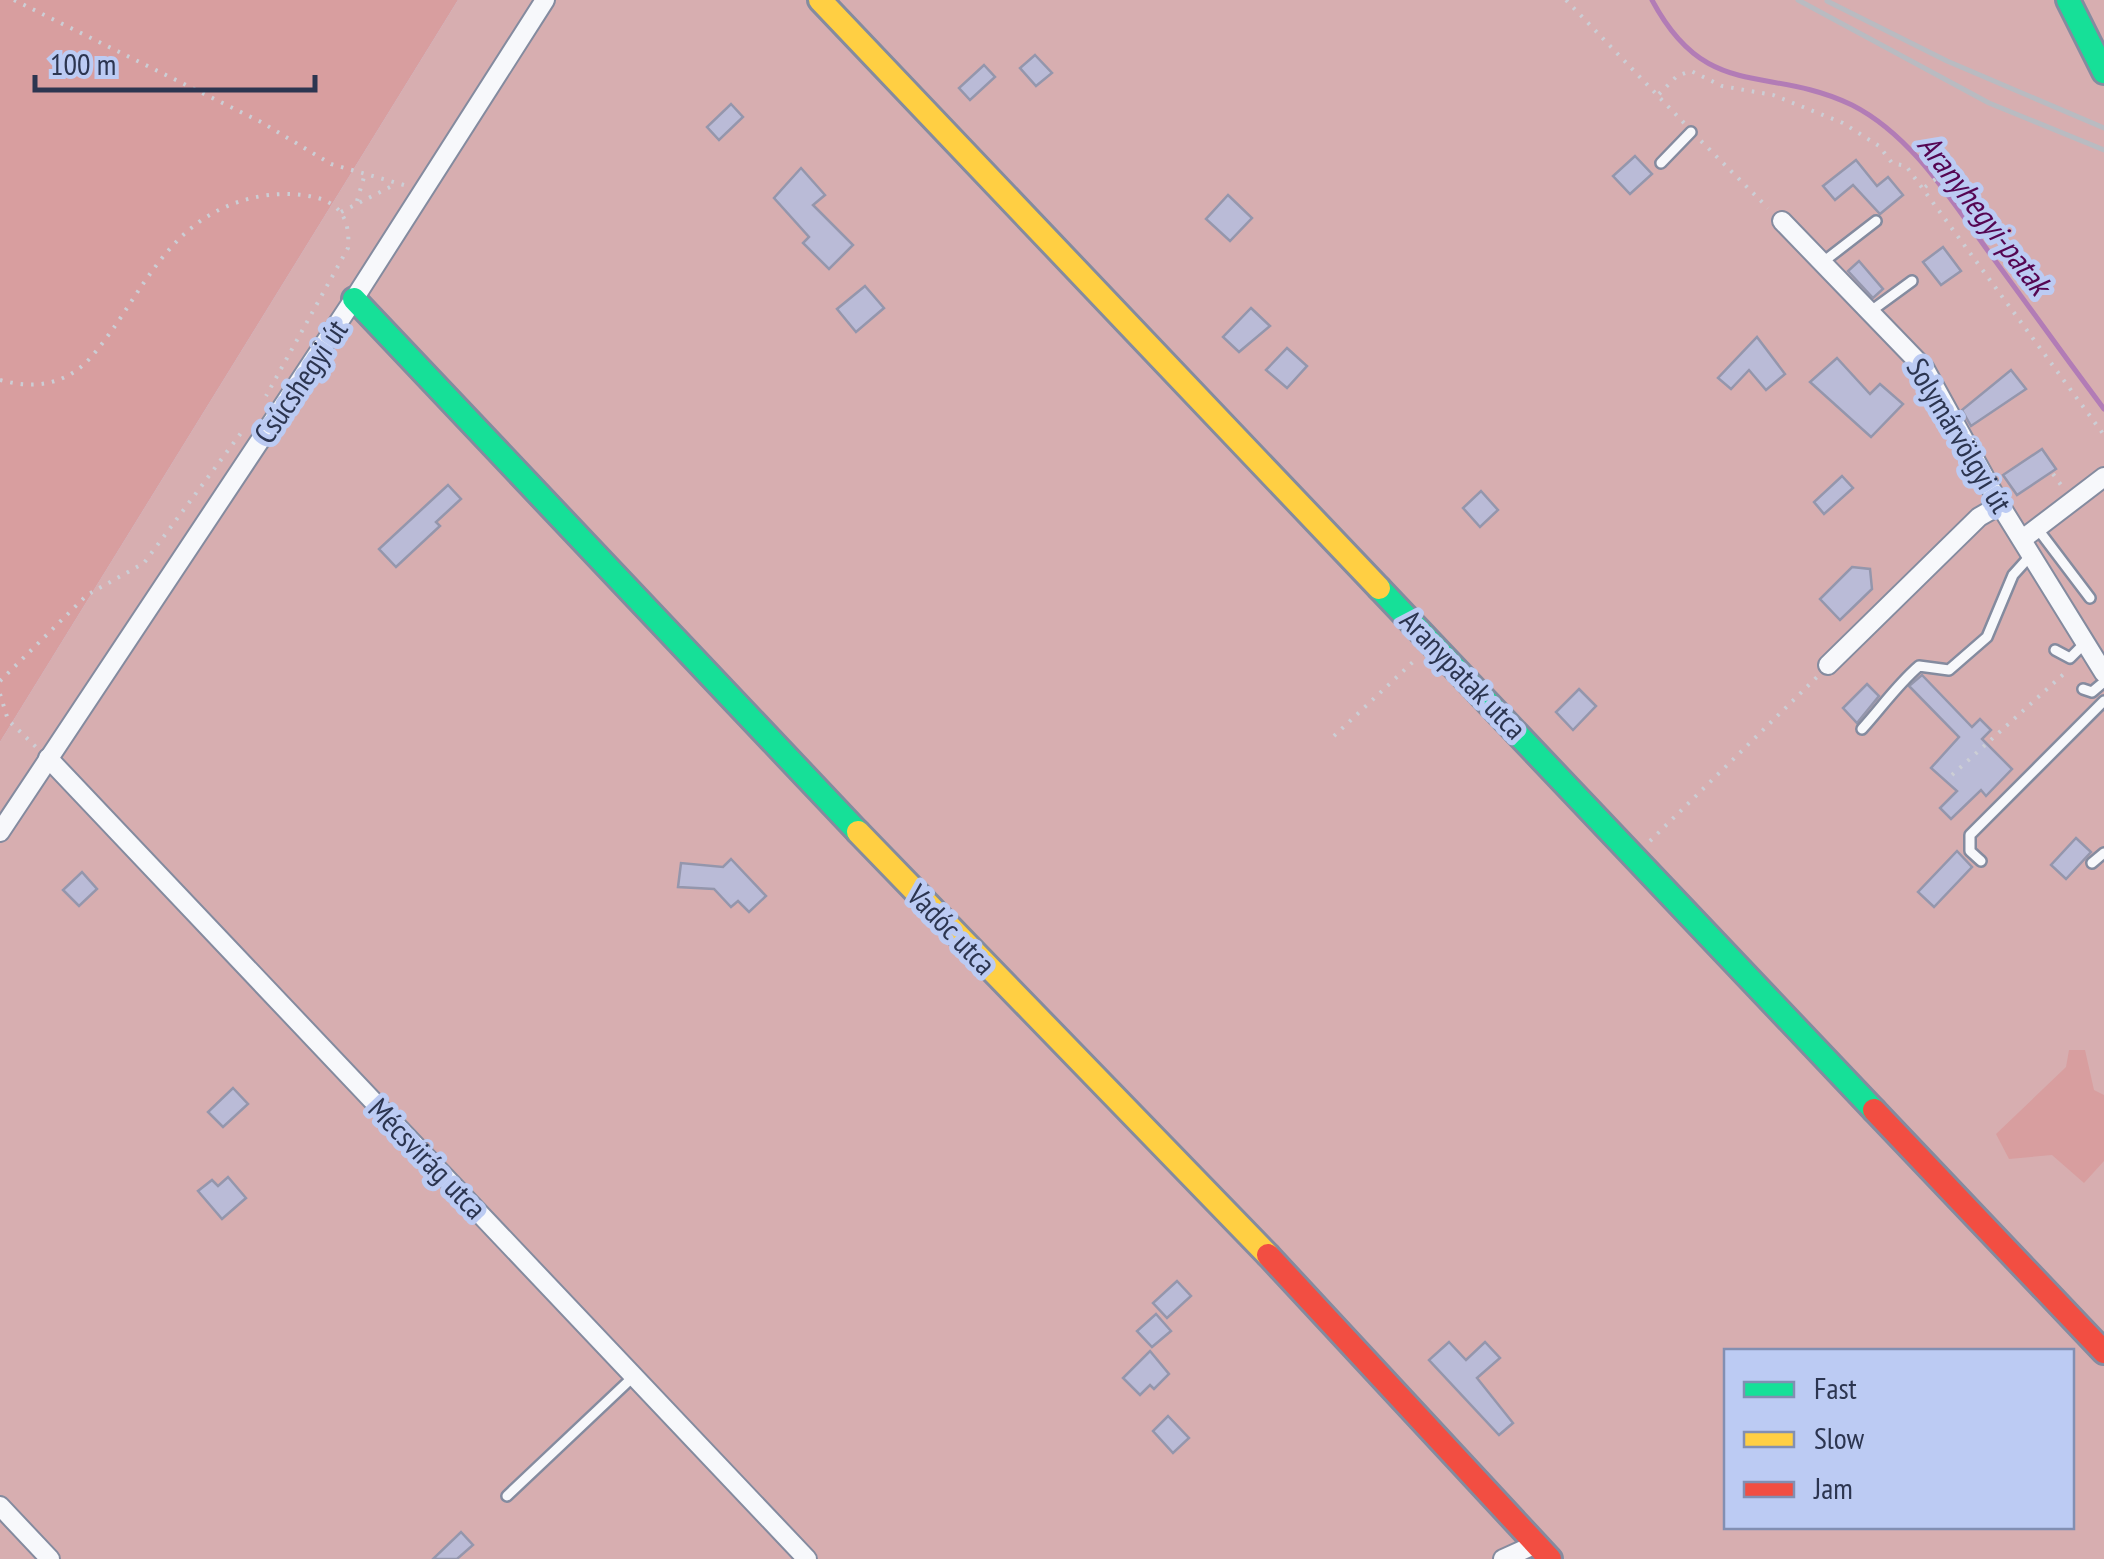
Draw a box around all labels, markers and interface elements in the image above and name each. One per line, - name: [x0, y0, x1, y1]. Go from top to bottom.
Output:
- scale bar: [35, 30, 315, 92]
- text: 100 m: [50, 44, 116, 83]
- water label: Aranyhegyi-patak: [1909, 125, 2063, 306]
- street label: Csúcshegyi út: [244, 311, 356, 450]
- street label: Solymárvölgyi út: [1899, 350, 2022, 520]
- street label: Aranypatak utca: [1393, 601, 1535, 747]
- street label: Vadóc utca: [899, 875, 1005, 982]
- street label: Mécsvirág utca: [361, 1089, 495, 1227]
- legend: [1724, 1349, 2074, 1529]
- text: Fast: [1814, 1368, 1858, 1407]
- text: Slow: [1814, 1418, 1865, 1457]
- text: Jam: [1813, 1468, 1853, 1507]

